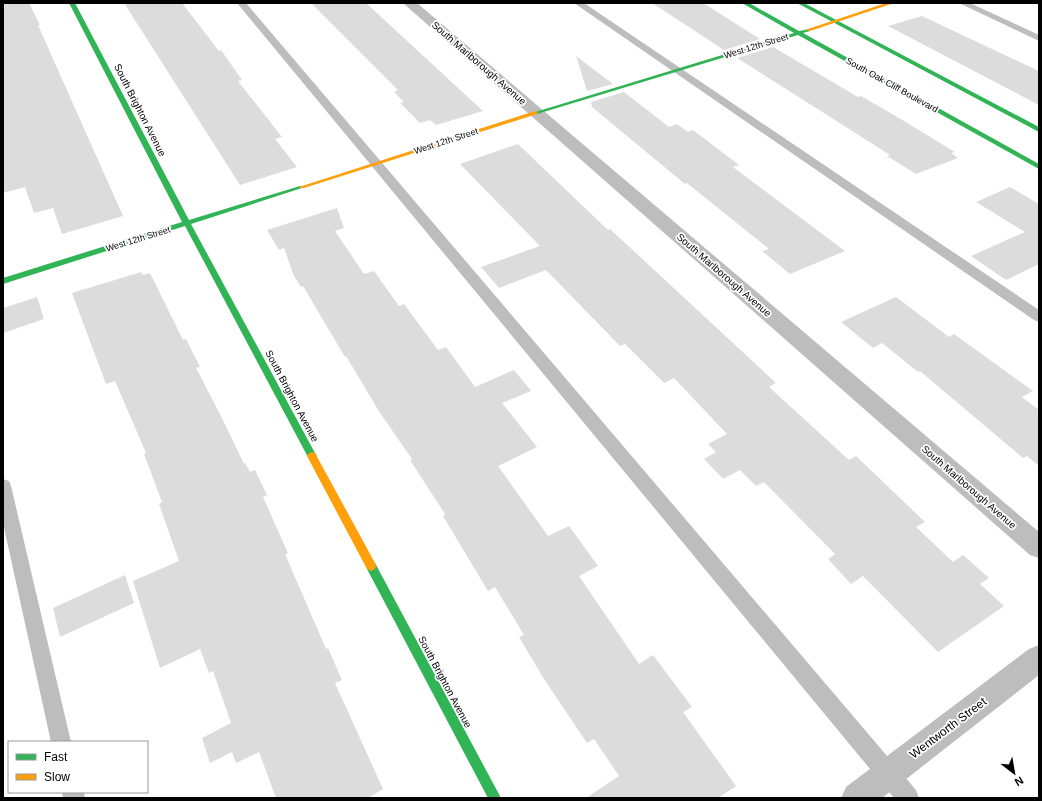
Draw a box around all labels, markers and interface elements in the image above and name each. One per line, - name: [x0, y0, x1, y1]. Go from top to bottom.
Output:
- street label: South Marlborough Avenue: [430, 19, 529, 107]
- street label: West 12th Street: [723, 31, 790, 61]
- street label: South Oak Cliff Boulevard: [844, 56, 940, 114]
- street label: South Brighton Avenue: [112, 62, 168, 158]
- street label: West 12th Street: [413, 126, 480, 156]
- street label: West 12th Street: [105, 224, 172, 254]
- street label: South Marlborough Avenue: [675, 231, 774, 319]
- street label: South Brighton Avenue: [263, 348, 321, 444]
- street label: South Marlborough Avenue: [920, 443, 1019, 531]
- street label: South Brighton Avenue: [416, 634, 474, 730]
- street label: Wentworth Street: [907, 694, 990, 761]
- legend: [8, 741, 148, 793]
- text: Fast: [44, 750, 68, 764]
- north arrow: [994, 753, 1034, 793]
- text: Slow: [44, 770, 70, 784]
- text: N: [1013, 774, 1026, 789]

